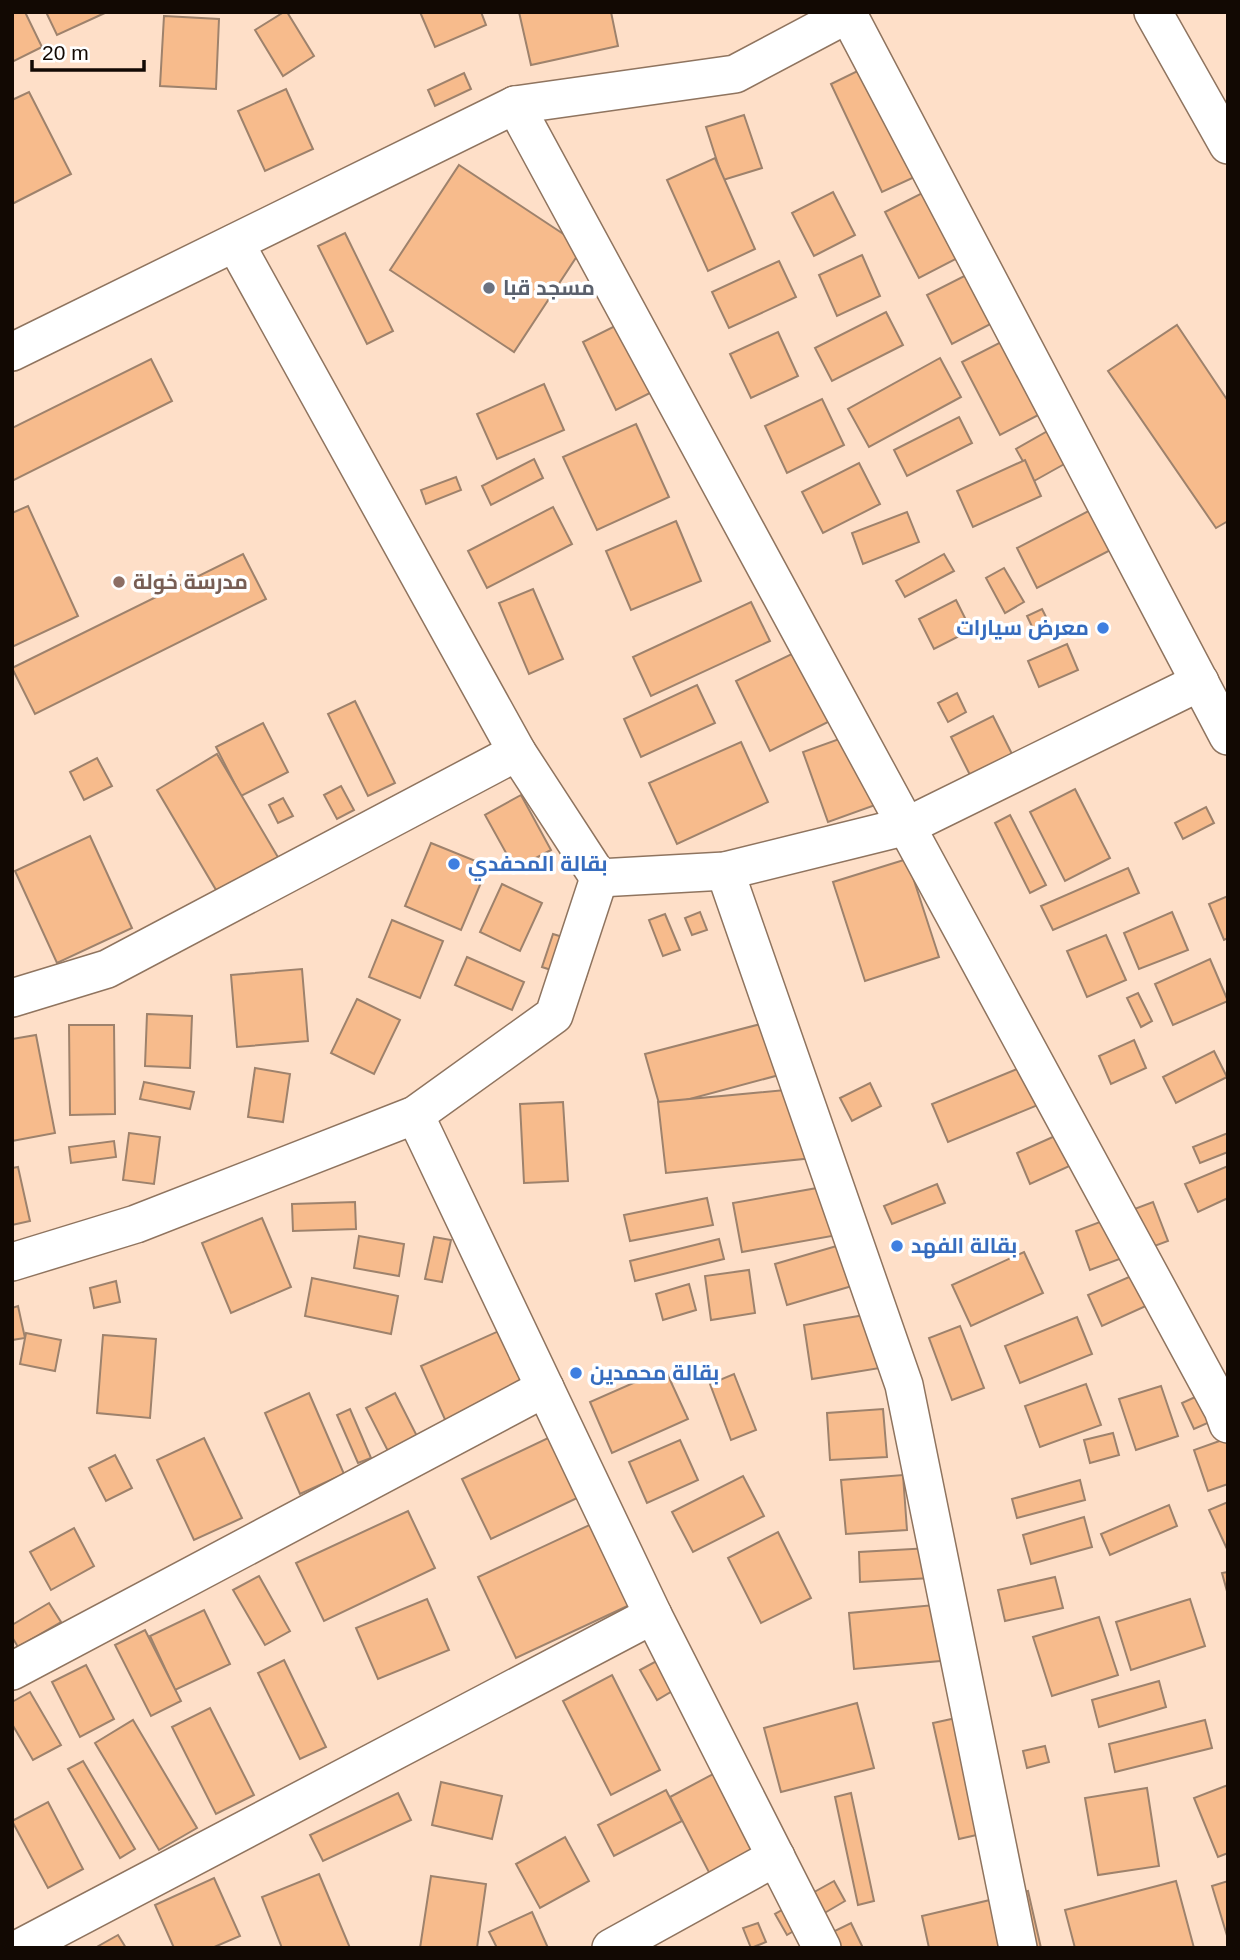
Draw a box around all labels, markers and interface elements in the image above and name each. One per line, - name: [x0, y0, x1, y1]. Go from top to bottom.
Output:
- scale bar: [32, 28, 144, 72]
- text: 20 m: [42, 41, 89, 64]
- place label: مسجد قبا: [503, 276, 595, 300]
- marker: مسجد قبا: [481, 280, 497, 296]
- place label: مدرسة خولة: [133, 570, 248, 595]
- marker: مدرسة خولة: [111, 574, 127, 590]
- place label: معرض سيارات: [956, 616, 1089, 640]
- marker: معرض سيارات: [1095, 620, 1111, 636]
- place label: بقالة المحفدي: [468, 852, 608, 881]
- marker: بقالة المحفدي: [446, 856, 462, 872]
- place label: بقالة الفهد: [911, 1234, 1017, 1259]
- marker: بقالة الفهد: [889, 1238, 905, 1254]
- place label: بقالة محمدين: [590, 1361, 719, 1385]
- marker: بقالة محمدين: [568, 1365, 584, 1381]

